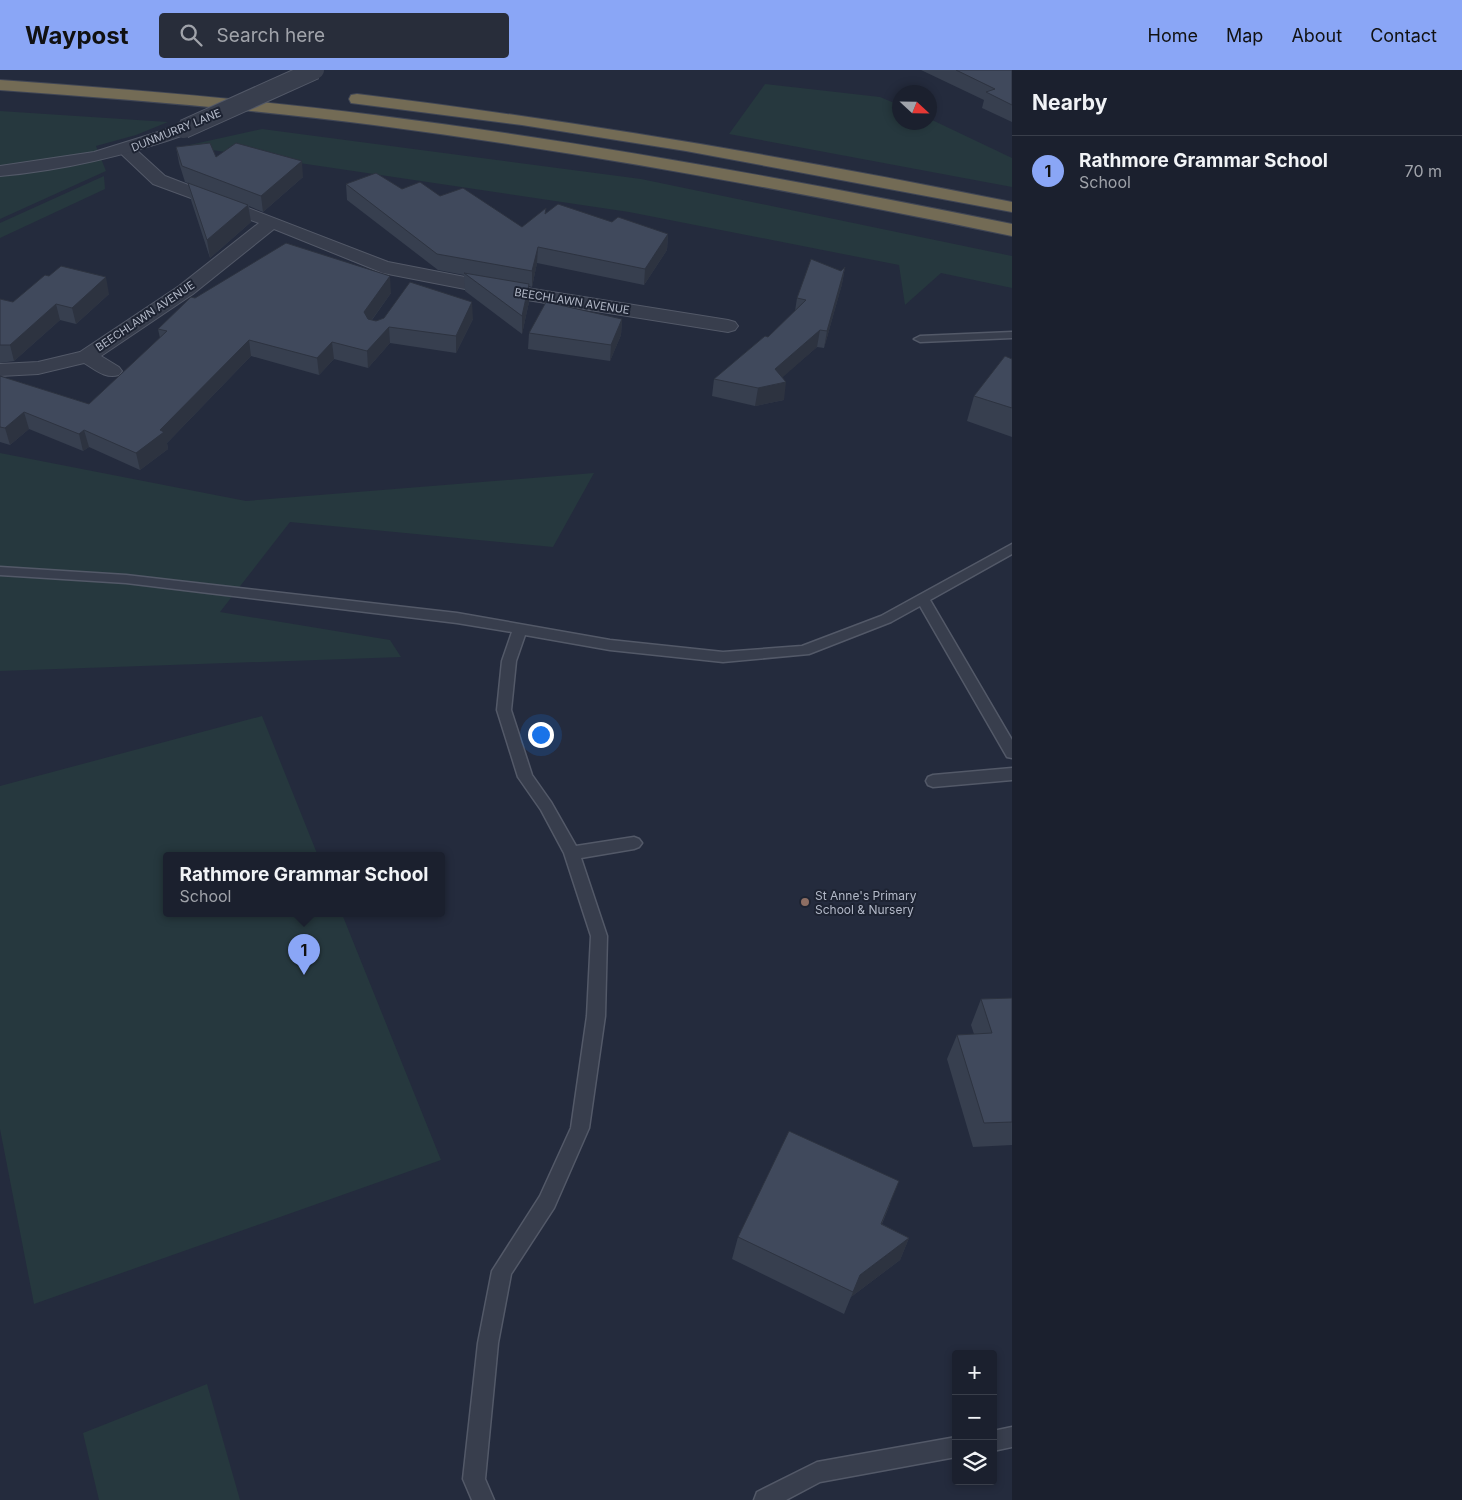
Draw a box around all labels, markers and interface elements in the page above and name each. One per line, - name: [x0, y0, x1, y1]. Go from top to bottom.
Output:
- search box: [159, 13, 509, 58]
- text: Waypost: [25, 21, 129, 50]
- icon: search: [177, 21, 205, 49]
- text: Search here: [217, 24, 325, 47]
- text: Home: [1148, 25, 1198, 46]
- text: Map: [1226, 25, 1263, 46]
- text: About: [1291, 25, 1342, 46]
- text: Contact: [1370, 25, 1437, 46]
- north arrow: [892, 85, 937, 130]
- text: Nearby: [1032, 90, 1107, 115]
- street label: DUNMURRY LANE: [129, 106, 223, 154]
- text: Rathmore Grammar School: [1079, 149, 1328, 172]
- text: 1: [1045, 161, 1051, 181]
- text: 70 m: [1405, 161, 1442, 181]
- text: School: [1079, 172, 1131, 192]
- street label: BEECHLAWN AVENUE: [93, 278, 197, 354]
- street label: BEECHLAWN AVENUE: [514, 285, 630, 317]
- your location: [528, 722, 554, 748]
- popup: [163, 852, 445, 917]
- text: Rathmore Grammar School: [180, 863, 428, 886]
- text: School: [180, 886, 231, 906]
- place label: St Anne's Primary School & Nursery: [815, 888, 917, 917]
- marker: St Anne's Primary School & Nursery: [799, 896, 811, 908]
- pin: 1: [288, 934, 320, 975]
- map controls: [952, 1350, 997, 1485]
- button: +: [952, 1350, 997, 1395]
- button: −: [952, 1395, 997, 1440]
- button: layers: [952, 1440, 997, 1485]

